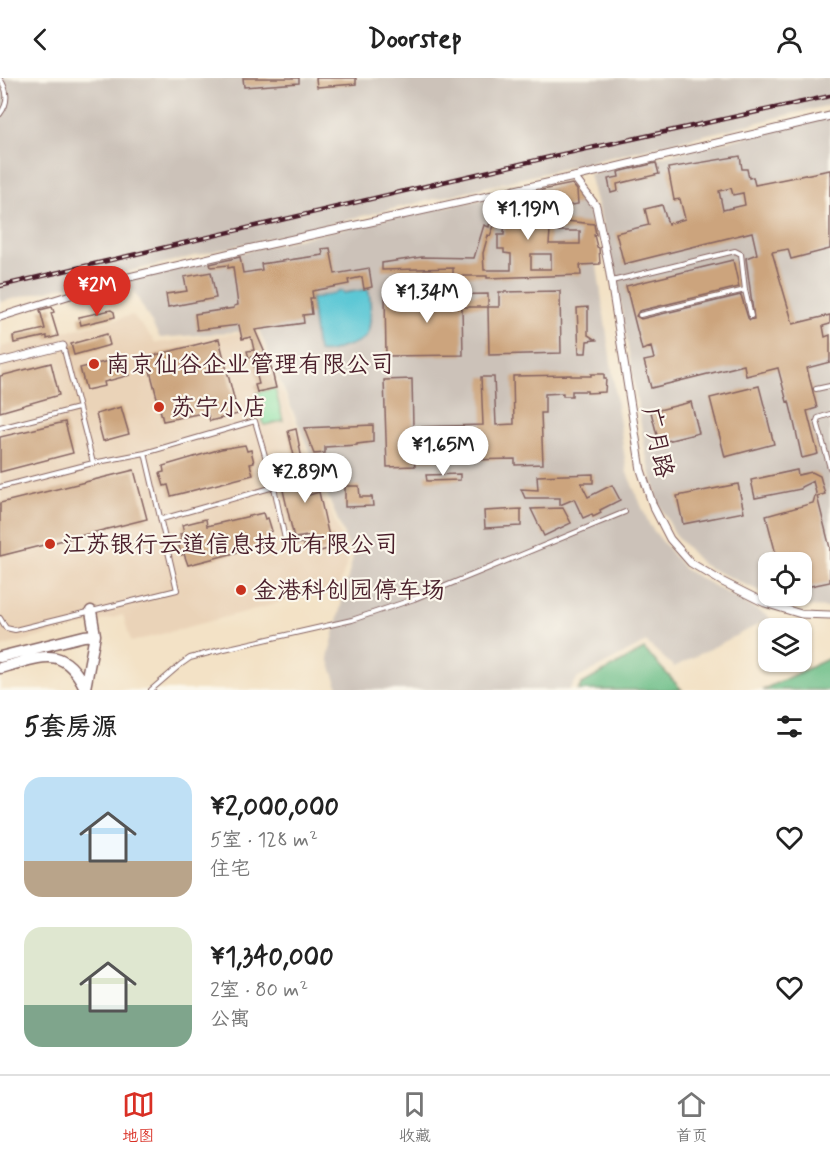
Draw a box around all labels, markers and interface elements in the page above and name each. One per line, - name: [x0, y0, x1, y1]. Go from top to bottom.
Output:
- text: Doorstep: [368, 22, 462, 57]
- icon: back: [24, 23, 57, 56]
- icon: person: [773, 23, 806, 56]
- pin: ¥1.19M: [479, 190, 577, 241]
- text: ¥1.19M: [496, 196, 560, 223]
- pin: ¥2M: [68, 266, 126, 317]
- text: ¥2M: [78, 272, 116, 299]
- pin: ¥1.34M: [378, 273, 476, 324]
- text: ¥1.34M: [395, 279, 459, 306]
- place label: 南京仙谷企业管理有限公司: [106, 350, 394, 381]
- marker: 南京仙谷企业管理有限公司: [87, 357, 101, 371]
- place label: 苏宁小店: [171, 393, 267, 424]
- marker: 苏宁小店: [152, 400, 166, 414]
- street label: 广月路: [634, 404, 679, 481]
- pin: ¥1.65M: [394, 426, 492, 477]
- text: ¥1.65M: [411, 432, 475, 459]
- pin: ¥2.89M: [256, 453, 354, 504]
- text: ¥2.89M: [272, 459, 338, 486]
- place label: 江苏银行云道信息技术有限公司: [62, 530, 398, 561]
- marker: 江苏银行云道信息技术有限公司: [43, 537, 57, 551]
- map controls: [758, 552, 812, 672]
- button: locate: [758, 552, 812, 606]
- place label: 金港科创园停车场: [253, 576, 445, 607]
- marker: 金港科创园停车场: [234, 583, 248, 597]
- button: layers: [758, 618, 812, 672]
- icon: filters: [773, 710, 806, 743]
- text: 5套房源: [24, 711, 118, 745]
- text: ¥2,000,000: [210, 791, 339, 825]
- icon: home: [72, 801, 144, 873]
- icon: heart: [773, 821, 806, 854]
- text: 5室 · 128 m²: [210, 827, 318, 854]
- text: 住宅: [210, 856, 250, 883]
- text: ¥1,340,000: [210, 941, 334, 975]
- icon: home: [72, 951, 144, 1023]
- icon: heart: [773, 971, 806, 1004]
- text: 2室 · 80 m²: [210, 977, 308, 1004]
- text: 公寓: [210, 1006, 250, 1033]
- tab: 地图: [122, 1088, 155, 1147]
- tab: 收藏: [398, 1088, 431, 1147]
- tab: 首页: [675, 1088, 708, 1147]

